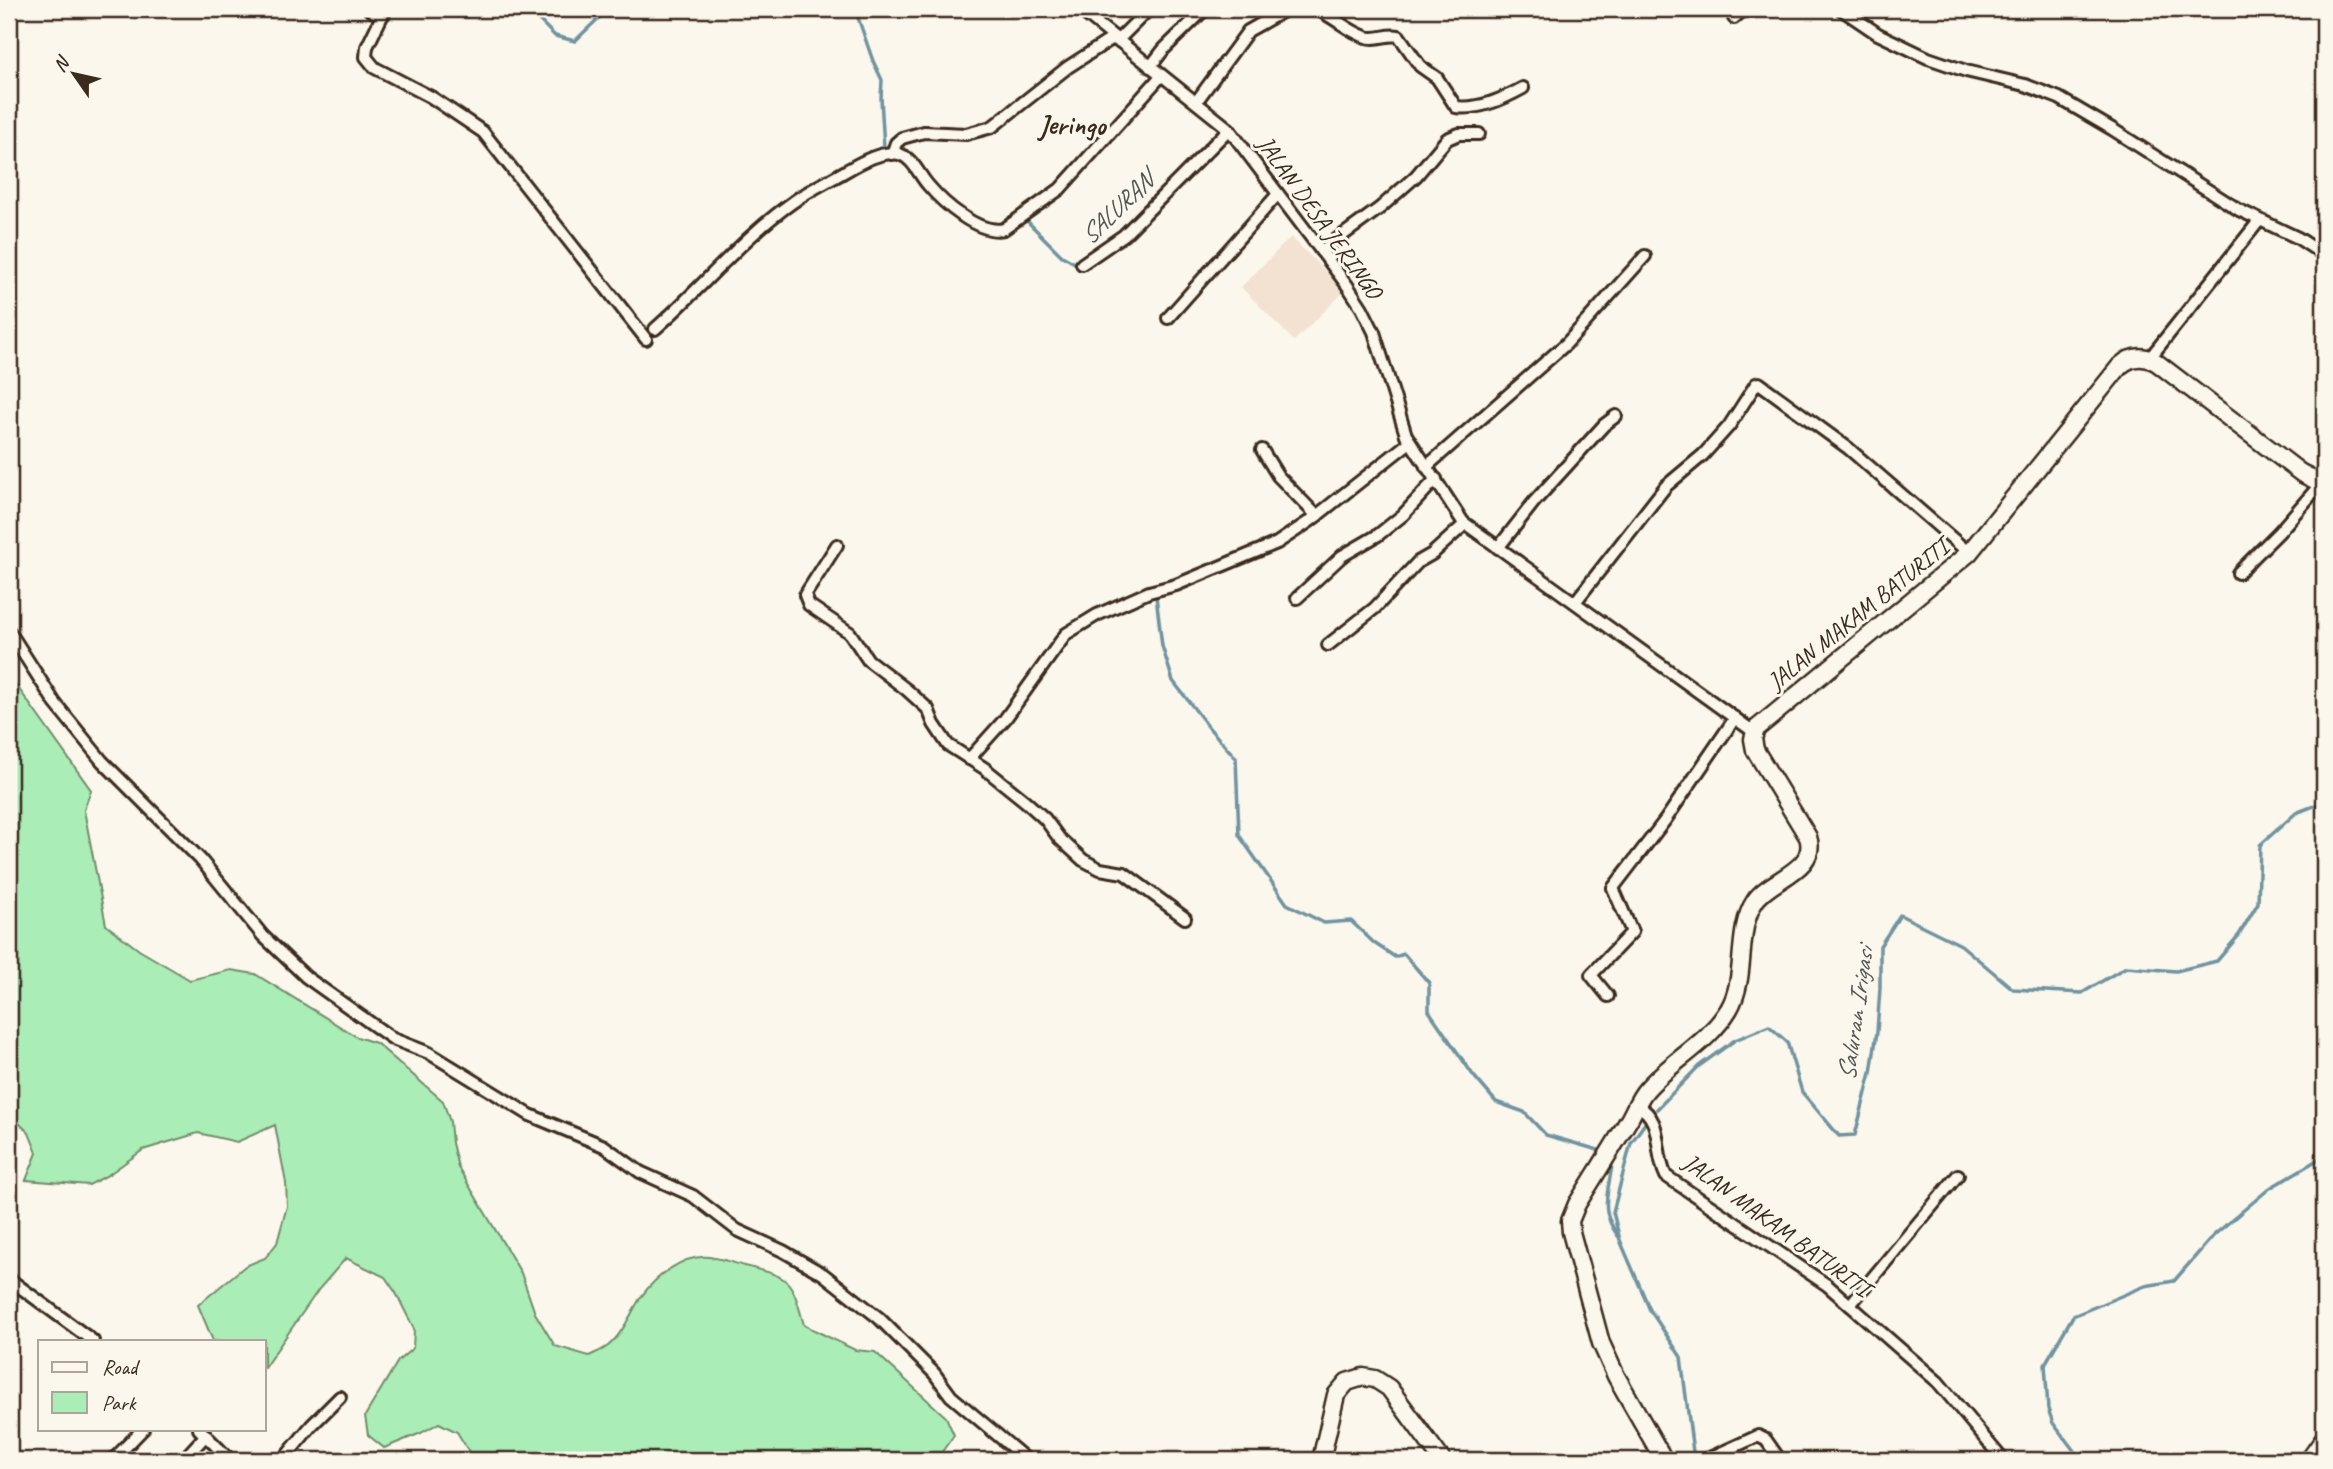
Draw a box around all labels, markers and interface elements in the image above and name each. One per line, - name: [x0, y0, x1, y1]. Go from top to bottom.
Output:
- north arrow: [38, 38, 108, 108]
- text: N: [47, 51, 76, 77]
- district label: Jeringo: [1037, 107, 1107, 142]
- street label: JALAN DESA JERINGO: [1250, 129, 1391, 307]
- water label: SALURAN: [1073, 160, 1166, 251]
- street label: JALAN MAKAM BATURITI: [1761, 528, 1959, 697]
- water label: Saluran Irigasi: [1830, 940, 1882, 1083]
- street label: JALAN MAKAM BATURITI: [1677, 1146, 1881, 1306]
- legend: [38, 1340, 266, 1430]
- text: Road: [102, 1354, 141, 1380]
- text: Park: [102, 1390, 137, 1416]

